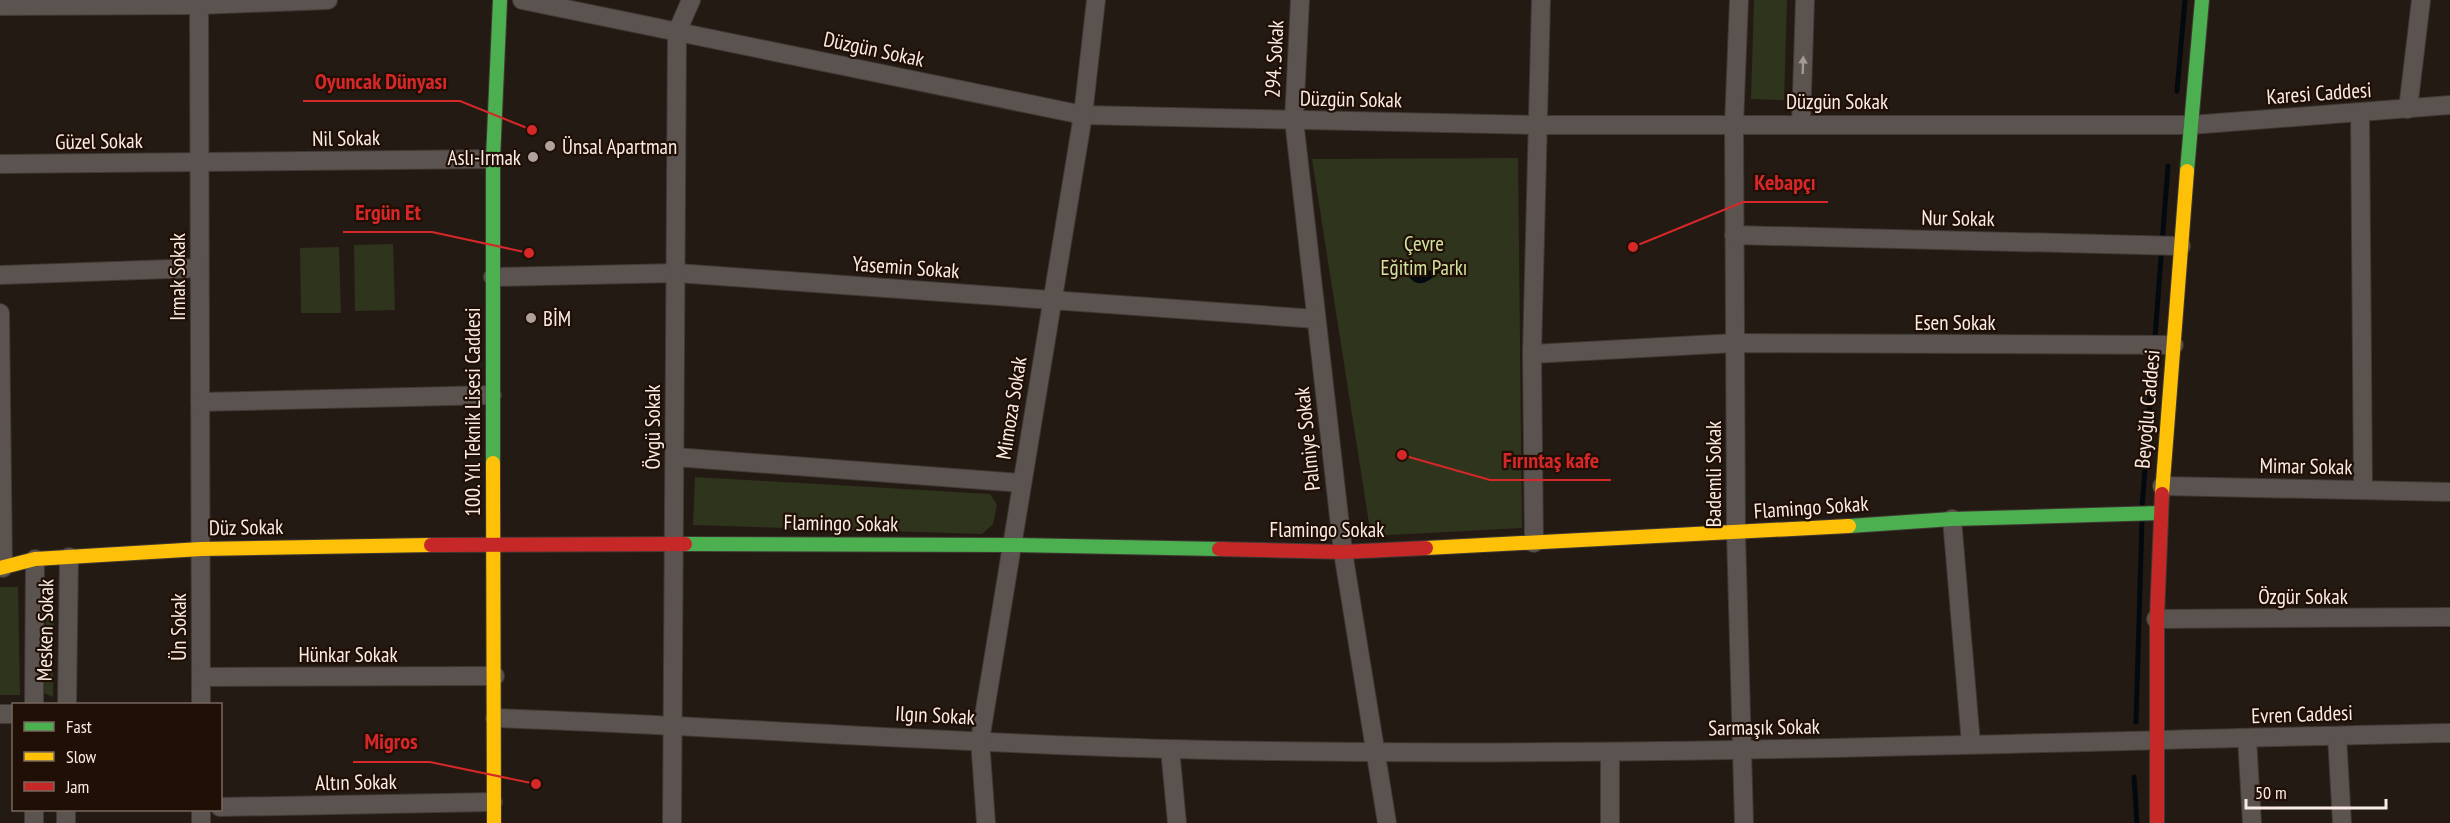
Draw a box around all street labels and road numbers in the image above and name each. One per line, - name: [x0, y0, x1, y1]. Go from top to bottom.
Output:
- street label: 294. Sokak: [1258, 19, 1290, 99]
- street label: Düzgün Sokak: [821, 25, 927, 73]
- street label: Karesi Caddesi: [2266, 76, 2372, 110]
- street label: Düzgün Sokak: [1300, 85, 1402, 113]
- street label: Düzgün Sokak: [1786, 88, 1888, 115]
- street label: Nil Sokak: [312, 124, 380, 152]
- street label: Güzel Sokak: [55, 127, 143, 155]
- street label: Nur Sokak: [1921, 204, 1995, 232]
- street label: Irmak Sokak: [164, 233, 191, 321]
- street label: Yasemin Sokak: [852, 250, 960, 284]
- street label: 100. Yıl Teknik Lisesi Caddesi: [459, 308, 486, 516]
- street label: Esen Sokak: [1914, 309, 1996, 336]
- street label: Beyoğlu Caddesi: [2128, 349, 2166, 469]
- street label: Mimoza Sokak: [990, 355, 1032, 461]
- street label: Övgü Sokak: [639, 385, 666, 469]
- street label: Palmiye Sokak: [1288, 386, 1326, 492]
- street label: Bademli Sokak: [1700, 421, 1727, 527]
- street label: Mimar Sokak: [2259, 452, 2353, 480]
- street label: Flamingo Sokak: [1753, 490, 1869, 524]
- street label: Flamingo Sokak: [783, 509, 899, 537]
- street label: Düz Sokak: [209, 513, 283, 541]
- street label: Flamingo Sokak: [1270, 516, 1384, 543]
- street label: Mesken Sokak: [31, 579, 59, 681]
- street label: Özgür Sokak: [2258, 583, 2348, 610]
- street label: Ün Sokak: [165, 593, 192, 661]
- street label: Hünkar Sokak: [298, 641, 398, 668]
- street label: Ilgın Sokak: [894, 699, 976, 731]
- street label: Evren Caddesi: [2251, 699, 2353, 729]
- street label: Sarmaşık Sokak: [1708, 713, 1820, 741]
- street label: Altın Sokak: [315, 768, 397, 796]

